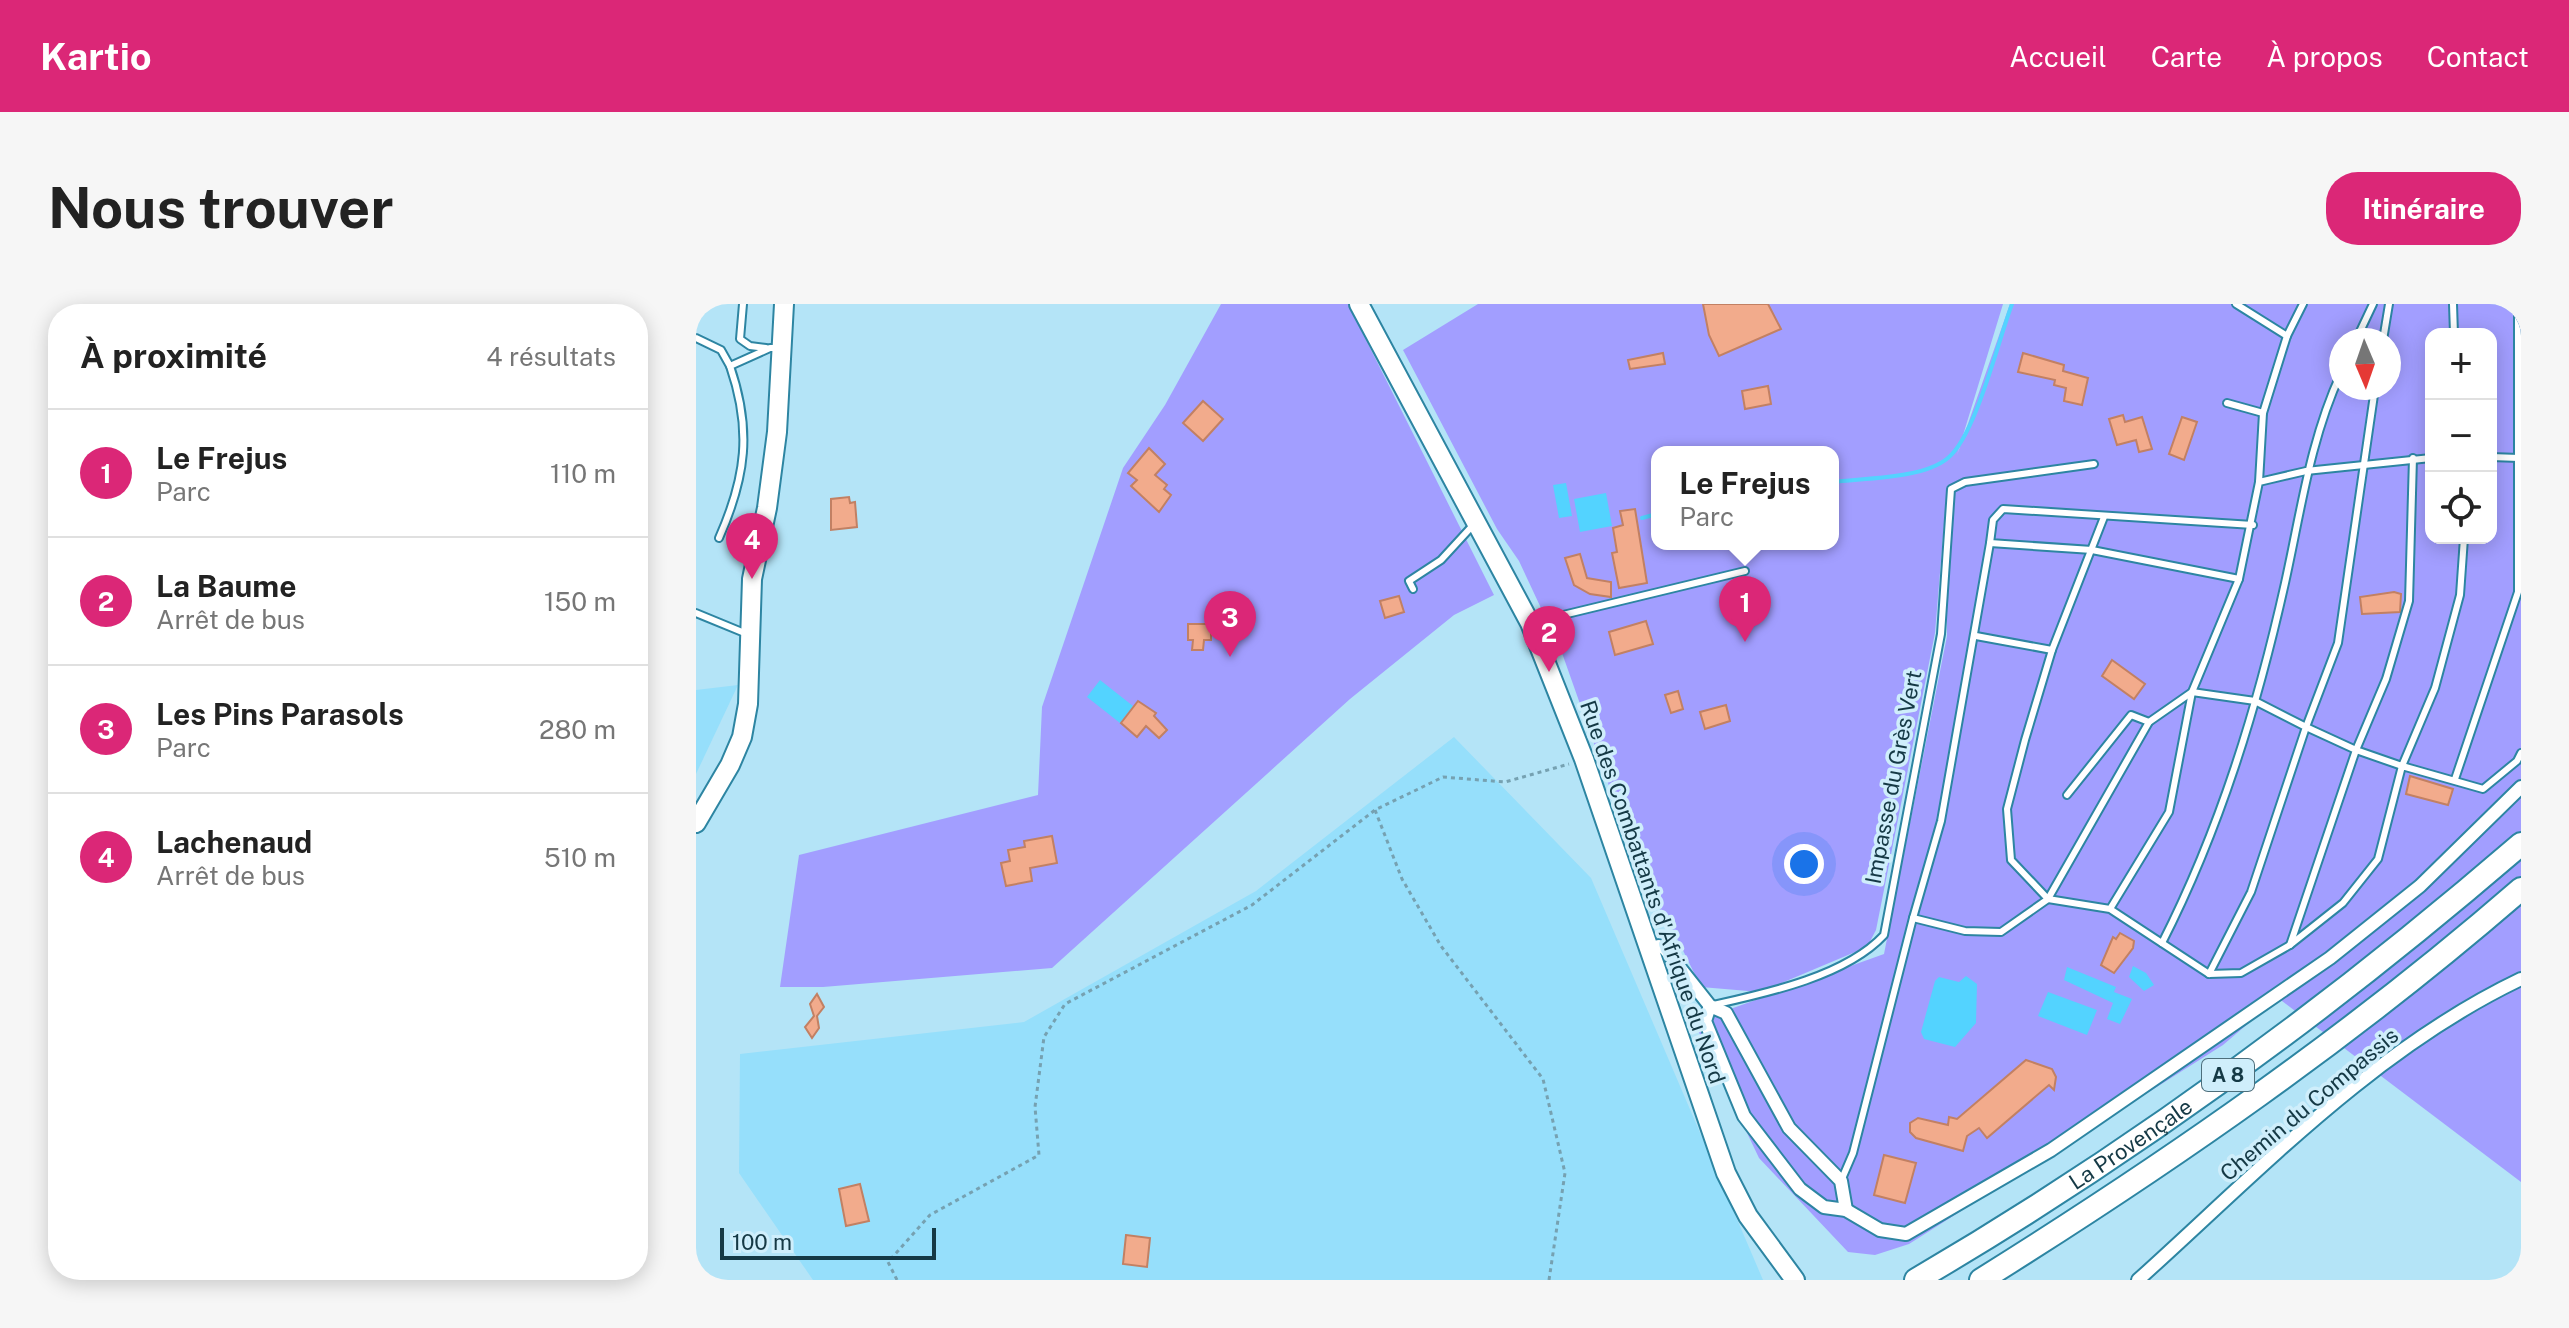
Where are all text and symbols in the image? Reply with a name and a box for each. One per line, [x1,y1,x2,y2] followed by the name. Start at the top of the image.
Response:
[40,34,152,79] text: Kartio
[2009,40,2107,73] text: Accueil
[2151,40,2222,73] text: Carte
[2266,40,2383,73] text: À propos
[2427,40,2529,73] text: Contact
[2326,172,2521,245] button: Itinéraire
[48,175,393,241] text: Nous trouver
[2329,328,2401,400] north arrow
[2425,328,2497,544] map controls
[2425,328,2497,400] button: +
[80,336,267,376] text: À proximité
[486,341,616,372] text: 4 résultats
[2425,400,2497,472] button: −
[156,440,287,476] text: Le Frejus
[1651,446,1839,550] popup
[100,458,112,489] text: 1
[550,458,616,489] text: 110 m
[1679,465,1811,501] text: Le Frejus
[2425,472,2497,544] button: locate
[156,476,211,507] text: Parc
[1679,501,1734,532] text: Parc
[726,513,778,579] pin: 4
[156,568,297,604] text: La Baume
[1719,576,1771,642] pin: 1
[98,586,114,617] text: 2
[544,586,616,617] text: 150 m
[1204,591,1256,657] pin: 3
[156,604,305,635] text: Arrêt de bus
[1523,606,1575,672] pin: 2
[1860,668,1926,886] street label: Impasse du Grès Vert
[156,696,404,732] text: Les Pins Parasols
[1575,697,1731,1087] street label: Rue des Combattants d'Afrique du Nord
[97,714,115,745] text: 3
[539,714,616,745] text: 280 m
[156,732,211,763] text: Parc
[156,824,312,860] text: Lachenaud
[97,842,115,873] text: 4
[544,842,616,873] text: 510 m
[1784,844,1824,884] your location
[156,860,305,891] text: Arrêt de bus
[2215,1022,2403,1186] street label: Chemin du Compassis
[2202,1059,2254,1091] road number: A 8
[2064,1093,2197,1195] street label: La Provençale
[720,1224,936,1260] scale bar
[732,1229,792,1255] text: 100 m

